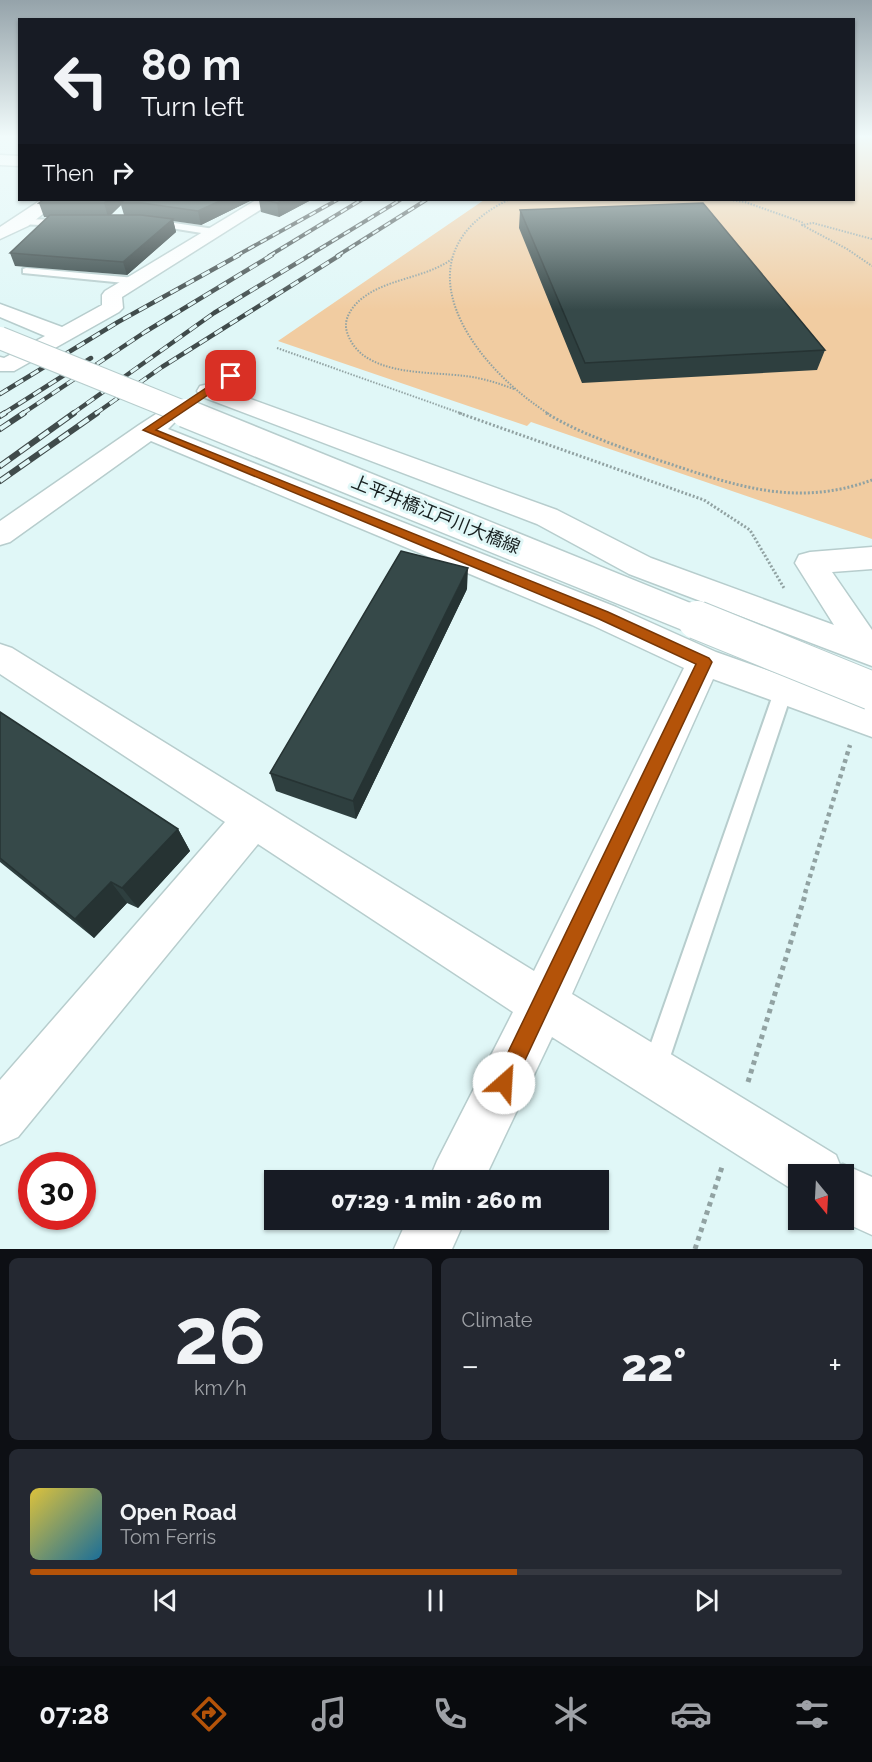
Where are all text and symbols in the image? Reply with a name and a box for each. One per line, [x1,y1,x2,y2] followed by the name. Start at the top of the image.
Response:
[141,41,241,90] text: 80 m
[42,42,120,120] icon: left
[141,91,244,122] text: Turn left
[106,156,139,189] icon: right
[42,160,94,186] text: Then
[205,350,256,401] pin
[214,359,247,392] icon: arrive
[349,471,523,557] street label: 上平井橋江戸川大橋線
[472,1051,536,1115] position arrow
[18,1152,96,1230] speed limit sign: 30
[788,1164,854,1230] north arrow
[788,1164,854,1230] map controls
[331,1187,542,1213] text: 07:29 · 1 min · 260 m
[175,1291,266,1382] text: 26
[462,1308,533,1332] text: Climate
[621,1339,686,1392] text: 22°
[462,1346,479,1385] text: −
[828,1346,842,1385] text: +
[194,1376,247,1400] text: km/h
[120,1499,237,1525] text: Open Road
[120,1525,216,1549] text: Tom Ferris
[149,1584,182,1617] icon: previous
[419,1584,452,1617] icon: pause
[690,1584,723,1617] icon: next
[188,1693,230,1735] icon: directions
[308,1693,350,1735] icon: music
[429,1693,471,1735] icon: phone
[550,1693,592,1735] icon: climate
[670,1693,712,1735] icon: car
[791,1693,833,1735] icon: filters
[39,1699,109,1730] text: 07:28

